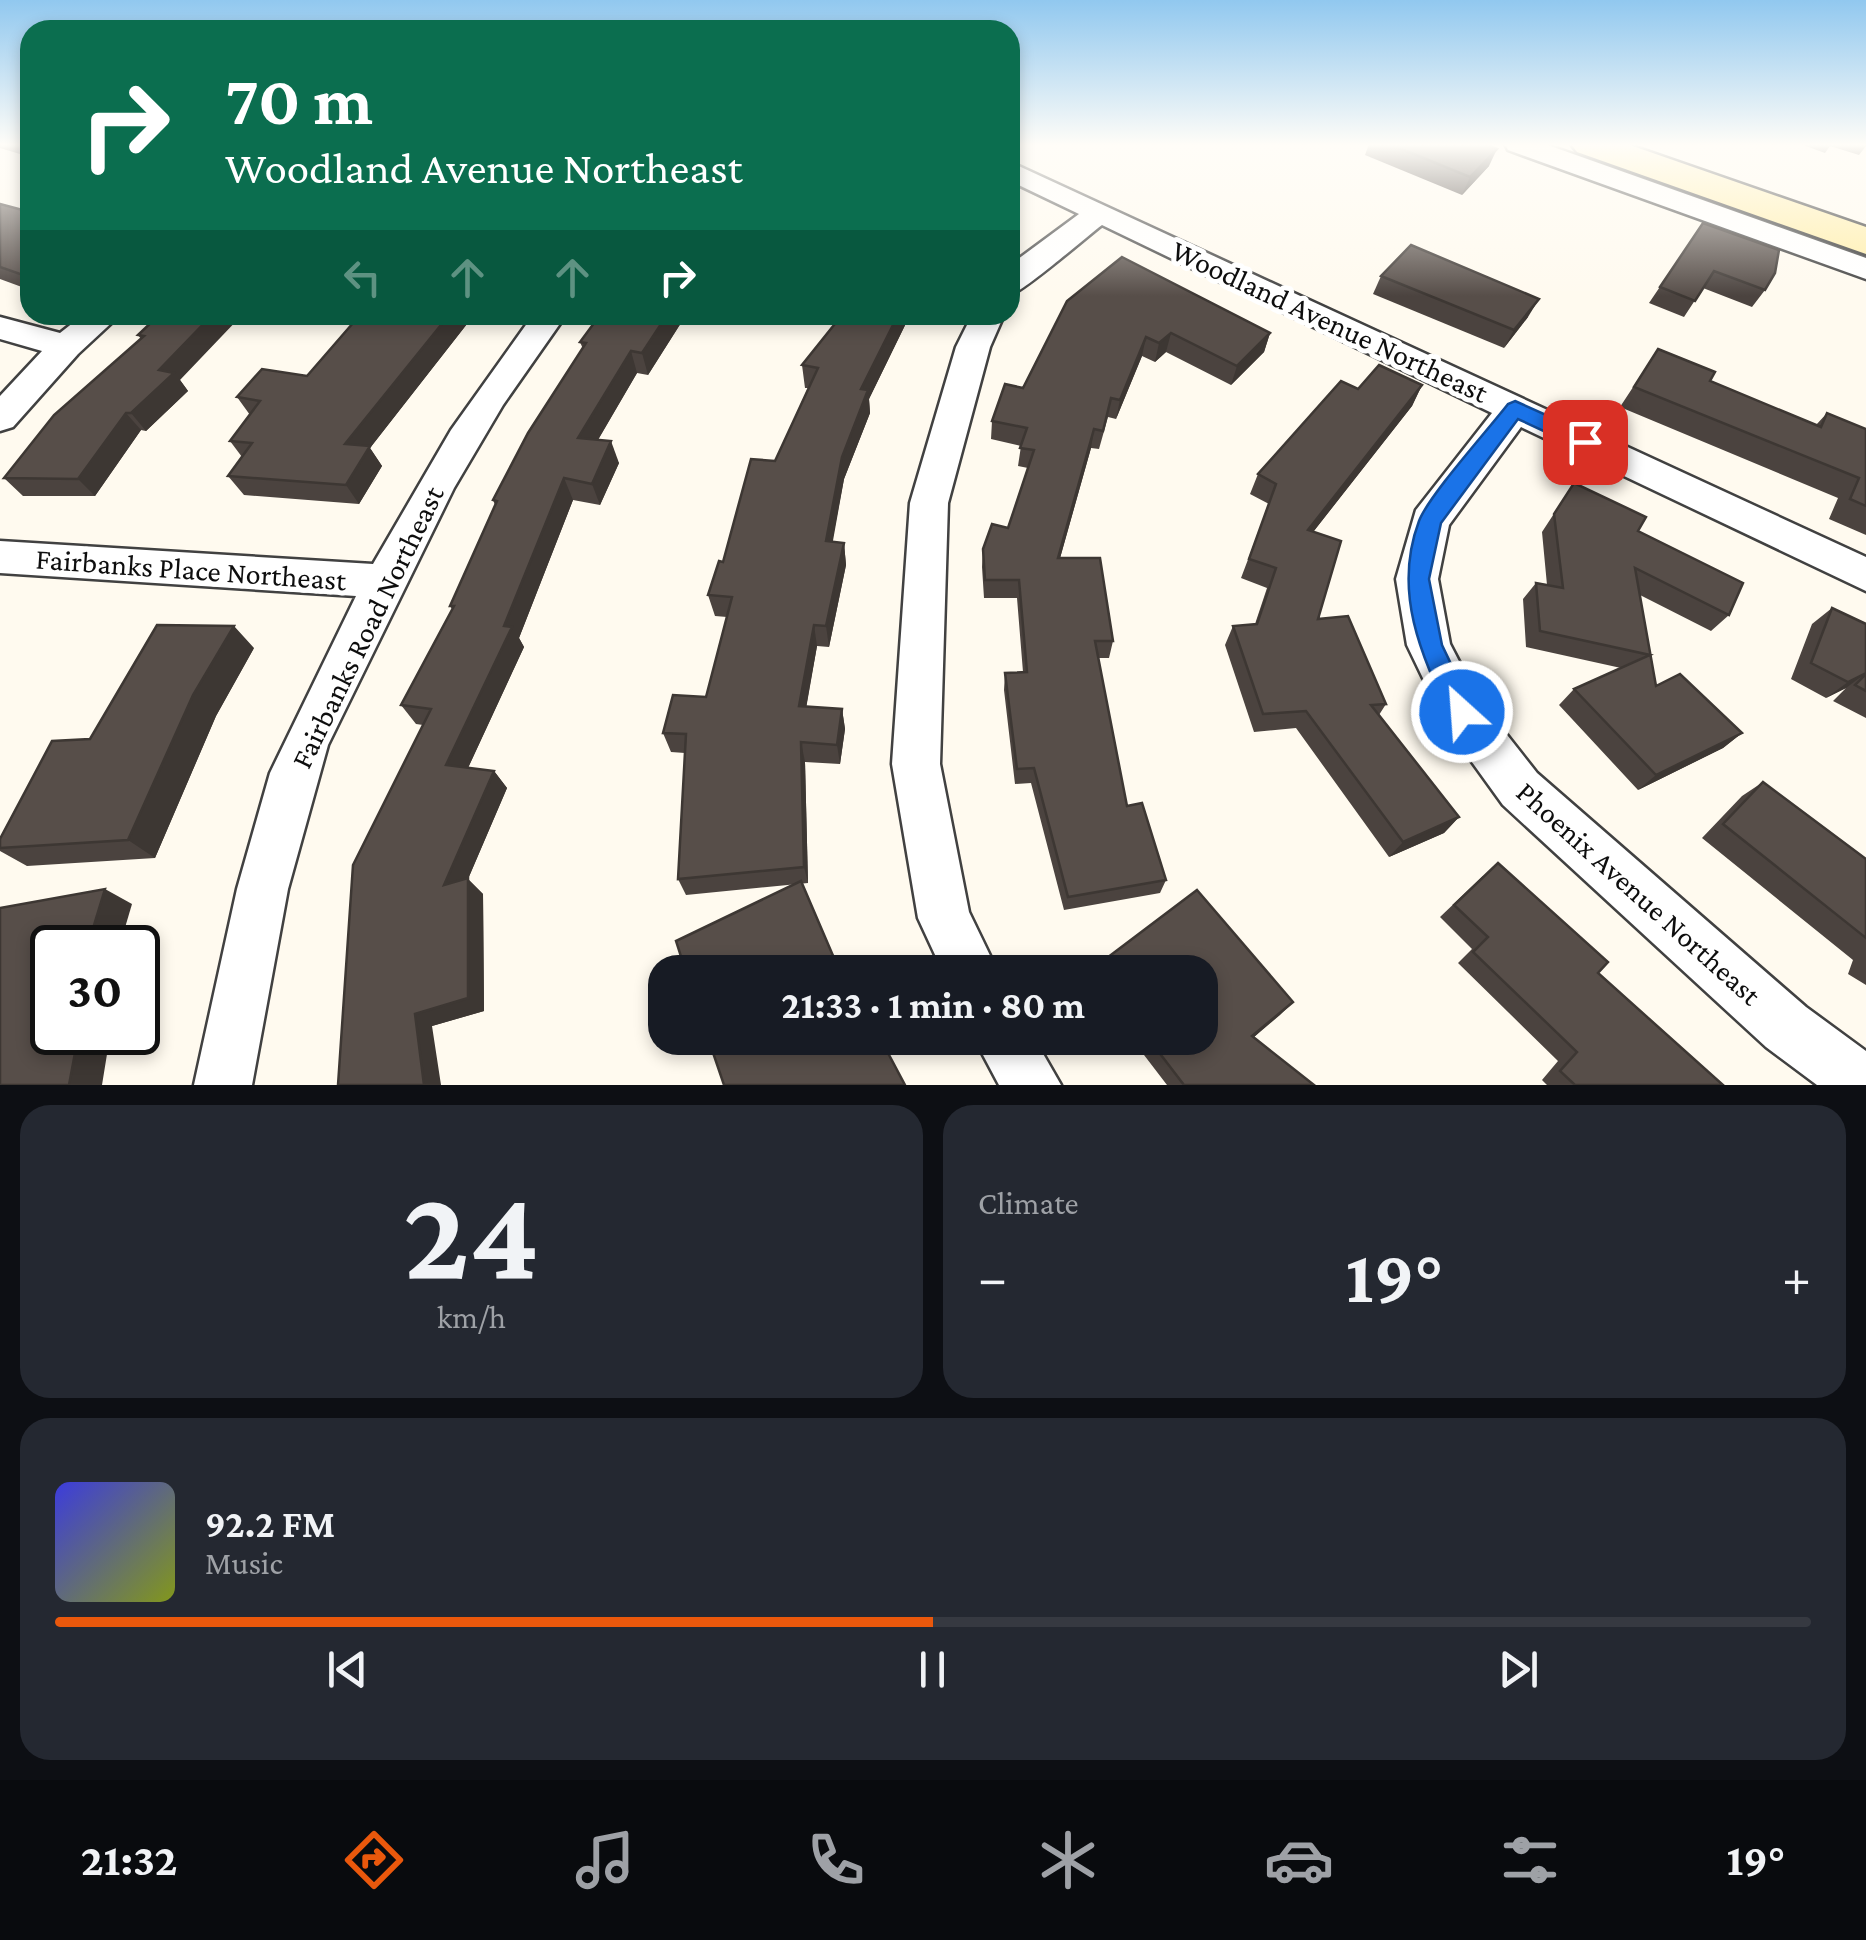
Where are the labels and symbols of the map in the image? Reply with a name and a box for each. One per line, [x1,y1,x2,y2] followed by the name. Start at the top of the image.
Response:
[1167,233,1494,409] street label: Woodland Avenue Northeast
[1543,400,1628,485] pin
[284,480,450,773] street label: Fairbanks Road Northeast
[35,542,348,596] street label: Fairbanks Place Northeast
[1410,660,1514,764] position arrow
[1510,775,1769,1012] street label: Phoenix Avenue Northeast
[30,925,160,1055] speed limit sign: 30

